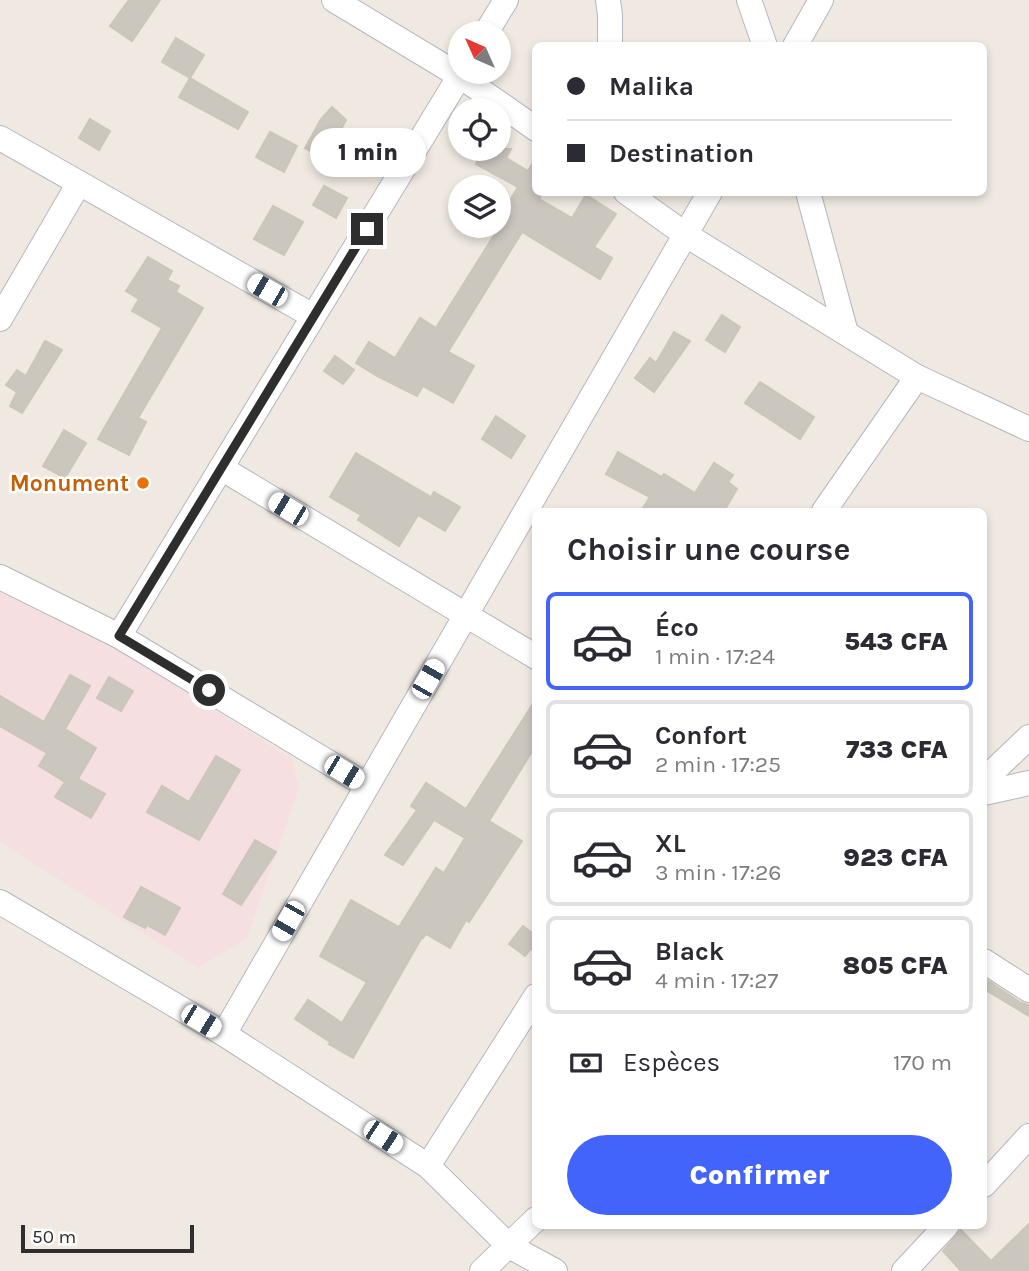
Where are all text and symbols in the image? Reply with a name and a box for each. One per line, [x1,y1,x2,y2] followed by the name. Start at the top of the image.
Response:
[448,21,511,84] north arrow
[448,21,511,238] map controls
[609,71,694,102] text: Malika
[448,98,511,161] button: locate
[309,128,425,176] callout: 1 min
[609,138,754,169] text: Destination
[338,139,398,166] text: 1 min
[448,175,511,238] button: layers
[351,213,383,245] route end
[244,270,291,310] car
[10,470,129,497] place label: Monument
[135,475,151,491] marker: Monument
[265,489,312,529] car
[567,531,850,568] text: Choisir une course
[571,610,634,673] icon: car
[655,612,699,643] text: Éco
[844,626,948,657] text: 543 CFA
[655,643,775,670] text: 1 min · 17:24
[409,656,448,702] car
[193,674,225,706] route start
[571,718,634,781] icon: car
[655,720,747,751] text: Confort
[846,734,948,765] text: 733 CFA
[655,751,781,778] text: 2 min · 17:25
[321,752,368,792] car
[571,826,634,889] icon: car
[655,828,686,859] text: XL
[843,842,948,873] text: 923 CFA
[655,859,782,886] text: 3 min · 17:26
[269,898,308,944] car
[571,934,634,997] icon: car
[655,936,724,967] text: Black
[843,950,948,981] text: 805 CFA
[655,967,778,994] text: 4 min · 17:27
[178,1001,225,1041] car
[567,1044,605,1082] icon: cash
[623,1047,720,1078] text: Espèces
[893,1049,952,1076] text: 170 m
[360,1117,407,1157] car
[567,1135,952,1215] button: Confirmer
[21,1222,194,1254] scale bar
[32,1226,76,1248] text: 50 m

